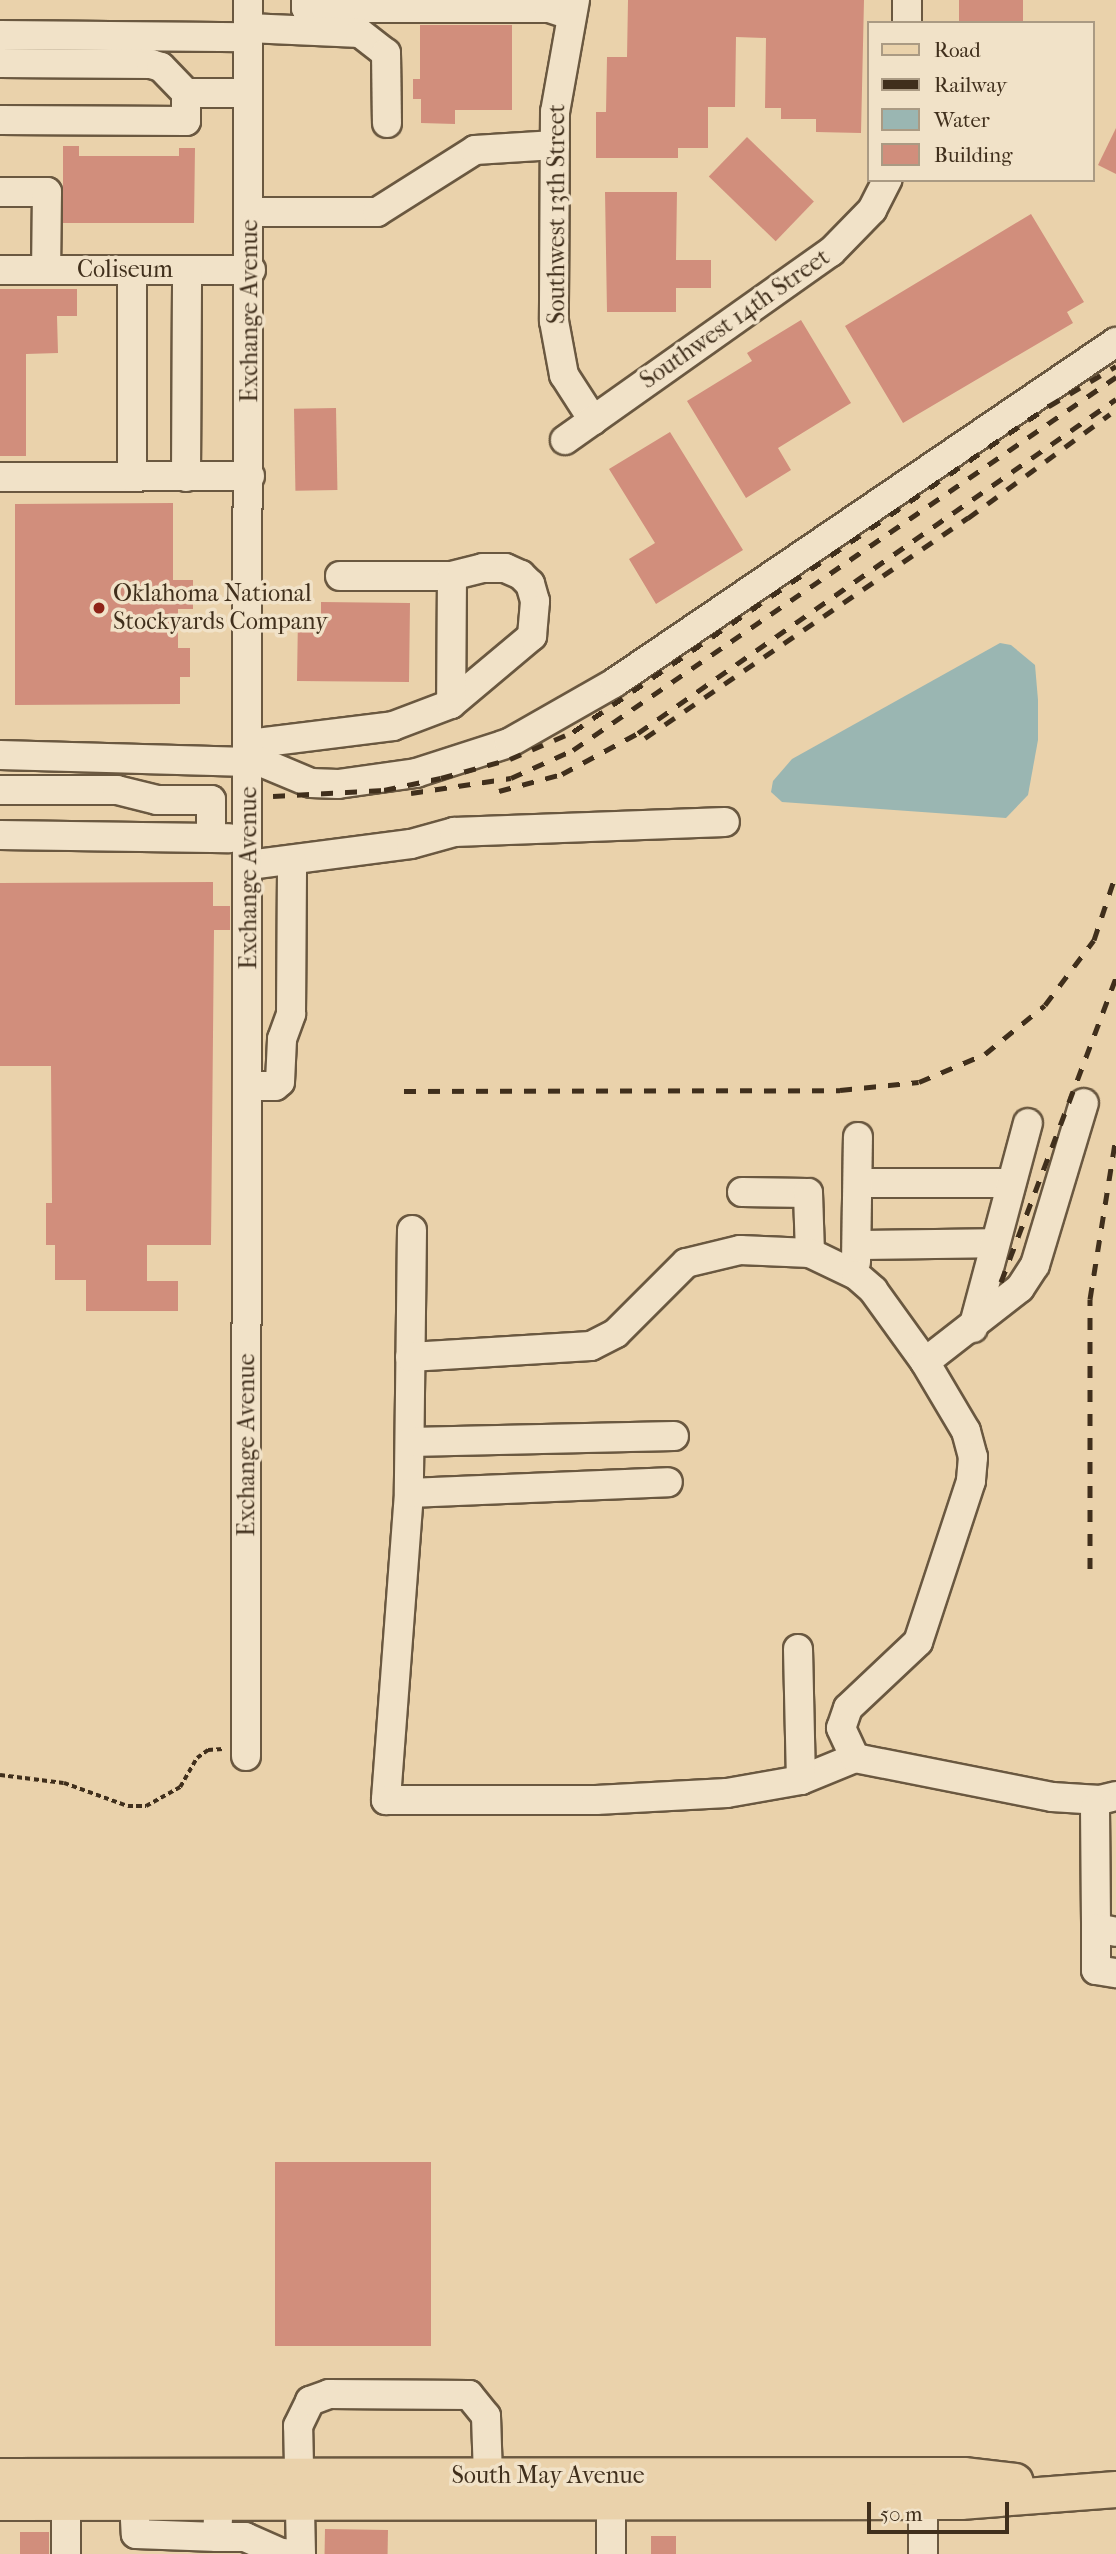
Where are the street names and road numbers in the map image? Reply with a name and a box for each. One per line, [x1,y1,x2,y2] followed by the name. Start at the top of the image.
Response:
[543,104,571,324] street label: Southwest 13th Street
[236,219,264,403] street label: Exchange Avenue
[635,243,835,395] street label: Southwest 14th Street
[77,256,173,284] street label: Coliseum
[235,786,263,970] street label: Exchange Avenue
[233,1353,261,1537] street label: Exchange Avenue
[451,2462,645,2490] street label: South May Avenue

